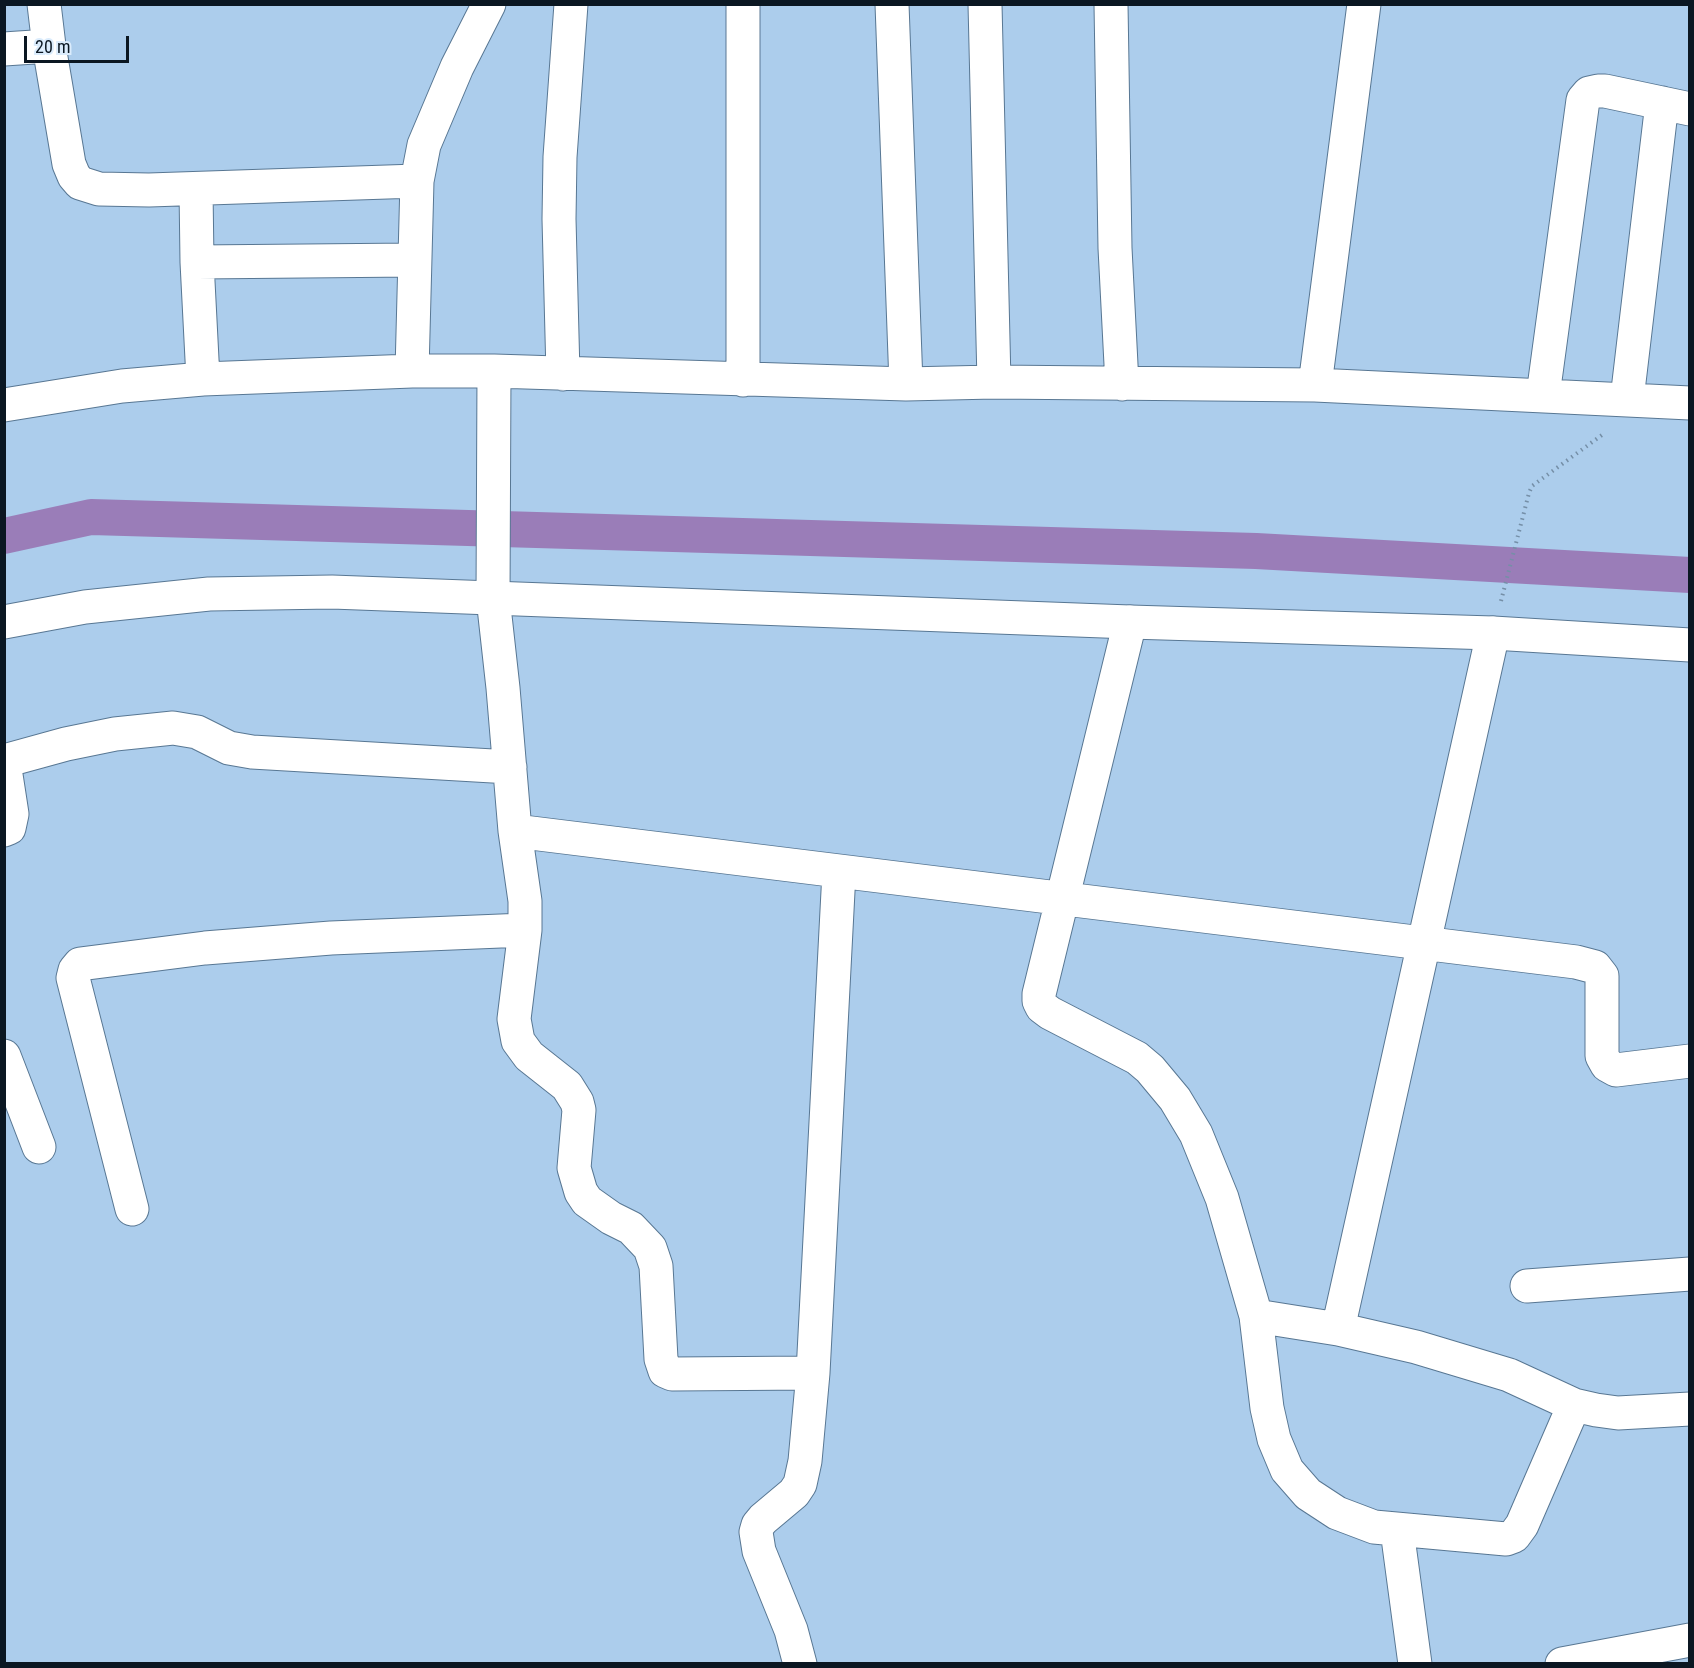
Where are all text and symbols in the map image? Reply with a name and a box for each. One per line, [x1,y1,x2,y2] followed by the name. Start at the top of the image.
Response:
[27,24,132,62] scale bar
[35,36,70,57] text: 20 m

